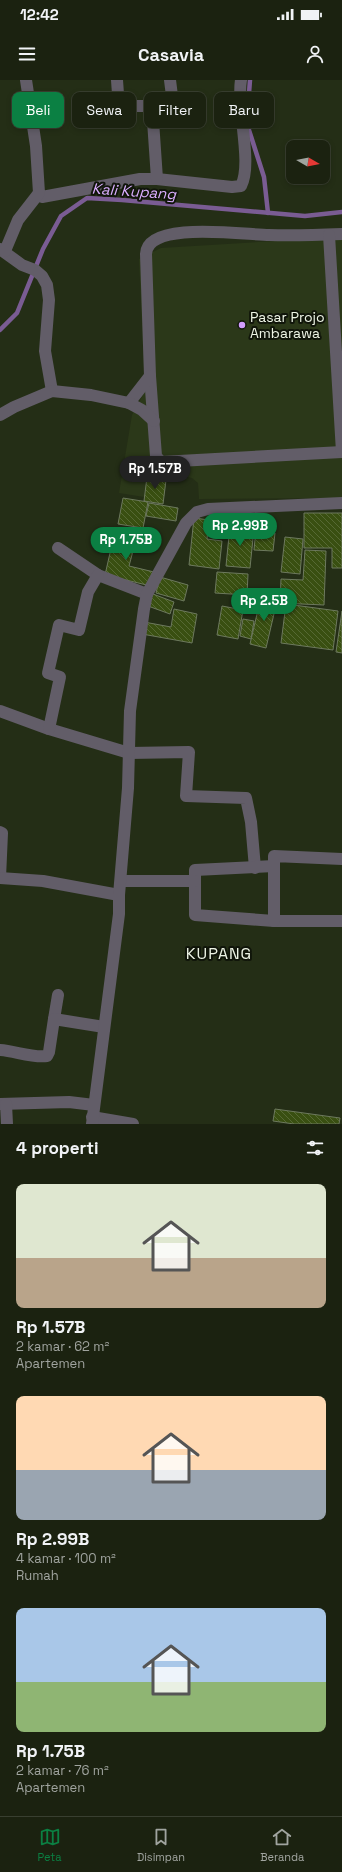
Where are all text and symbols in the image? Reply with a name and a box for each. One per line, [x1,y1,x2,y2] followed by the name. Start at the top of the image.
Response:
[20,5,59,24] text: 12:42
[16,43,38,65] icon: menu
[138,43,204,66] text: Casavia
[304,43,326,65] icon: person
[12,92,64,128] chip: Beli
[72,92,136,128] chip: Sewa
[144,92,206,128] chip: Filter
[214,92,274,128] chip: Baru
[286,140,330,184] north arrow
[286,140,330,184] map controls
[91,179,178,204] water label: Kali Kupang
[250,308,325,342] place label: Pasar Projo Ambarawa
[237,320,247,330] marker: Pasar Projo Ambarawa
[114,456,196,490] pin: Rp 1.57B
[128,460,182,477] text: Rp 1.57B
[199,513,281,547] pin: Rp 2.99B
[212,517,268,534] text: Rp 2.99B
[85,527,167,561] pin: Rp 1.75B
[100,531,152,548] text: Rp 1.75B
[227,588,301,622] pin: Rp 2.5B
[240,592,288,609] text: Rp 2.5B
[186,943,252,964] district label: KUPANG
[16,1137,98,1159] text: 4 properti
[304,1137,326,1159] icon: filters
[135,1210,207,1282] icon: home
[16,1316,85,1338] text: Rp 1.57B
[16,1338,109,1355] text: 2 kamar · 62 m²
[16,1355,85,1372] text: Apartemen
[135,1422,207,1494] icon: home
[16,1528,89,1550] text: Rp 2.99B
[16,1550,116,1567] text: 4 kamar · 100 m²
[16,1567,59,1584] text: Rumah
[135,1634,207,1706] icon: home
[16,1740,85,1762] text: Rp 1.75B
[16,1762,109,1779] text: 2 kamar · 76 m²
[16,1779,85,1796] text: Apartemen
[38,1826,62,1864] tab: Peta
[137,1826,185,1864] tab: Disimpan
[260,1826,304,1864] tab: Beranda

